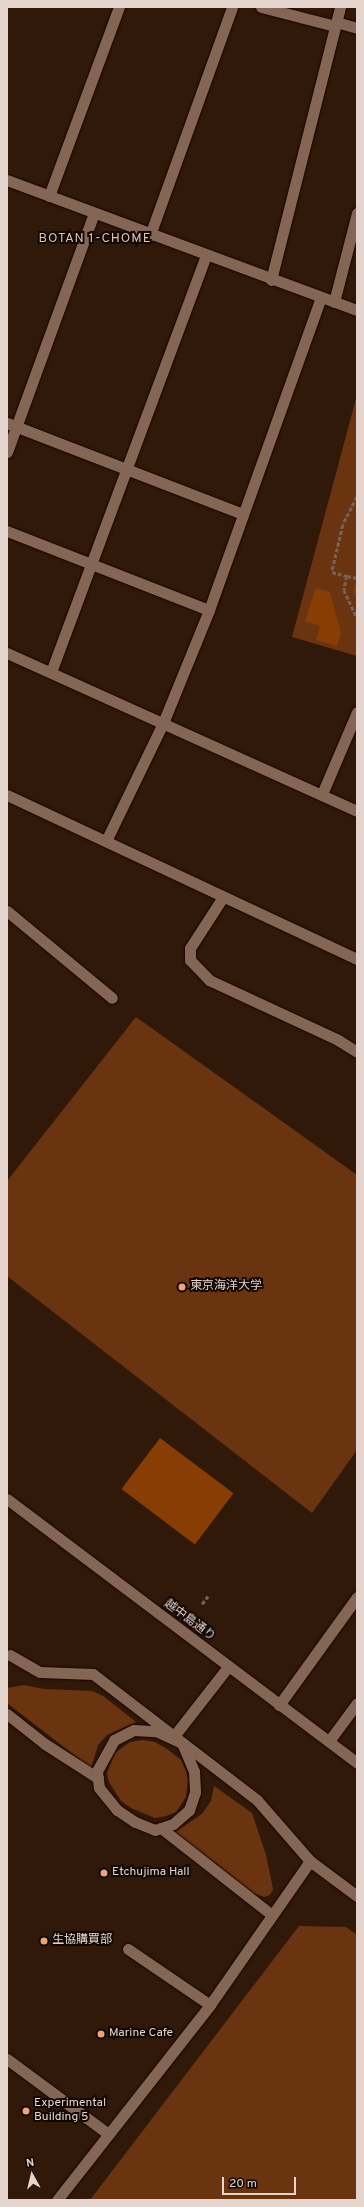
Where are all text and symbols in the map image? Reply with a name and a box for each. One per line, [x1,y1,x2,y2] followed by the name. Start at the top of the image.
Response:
[39,231,151,247] district label: BOTAN 1-CHOME
[190,1280,262,1294] place label: 東京海洋大学
[177,1282,187,1292] marker: 東京海洋大学
[161,1597,217,1645] street label: 越中島通り
[112,1866,190,1880] place label: Etchujima Hall
[99,1868,109,1878] marker: Etchujima Hall
[52,1934,112,1948] place label: 生協購買部
[39,1936,49,1946] marker: 生協購買部
[109,2027,173,2041] place label: Marine Cafe
[96,2029,106,2039] marker: Marine Cafe
[34,2097,106,2125] place label: Experimental Building 5
[21,2106,31,2116] marker: Experimental Building 5
[12,2155,52,2195] north arrow
[25,2156,35,2171] text: N
[224,2169,298,2195] scale bar
[229,2176,257,2192] text: 20 m

